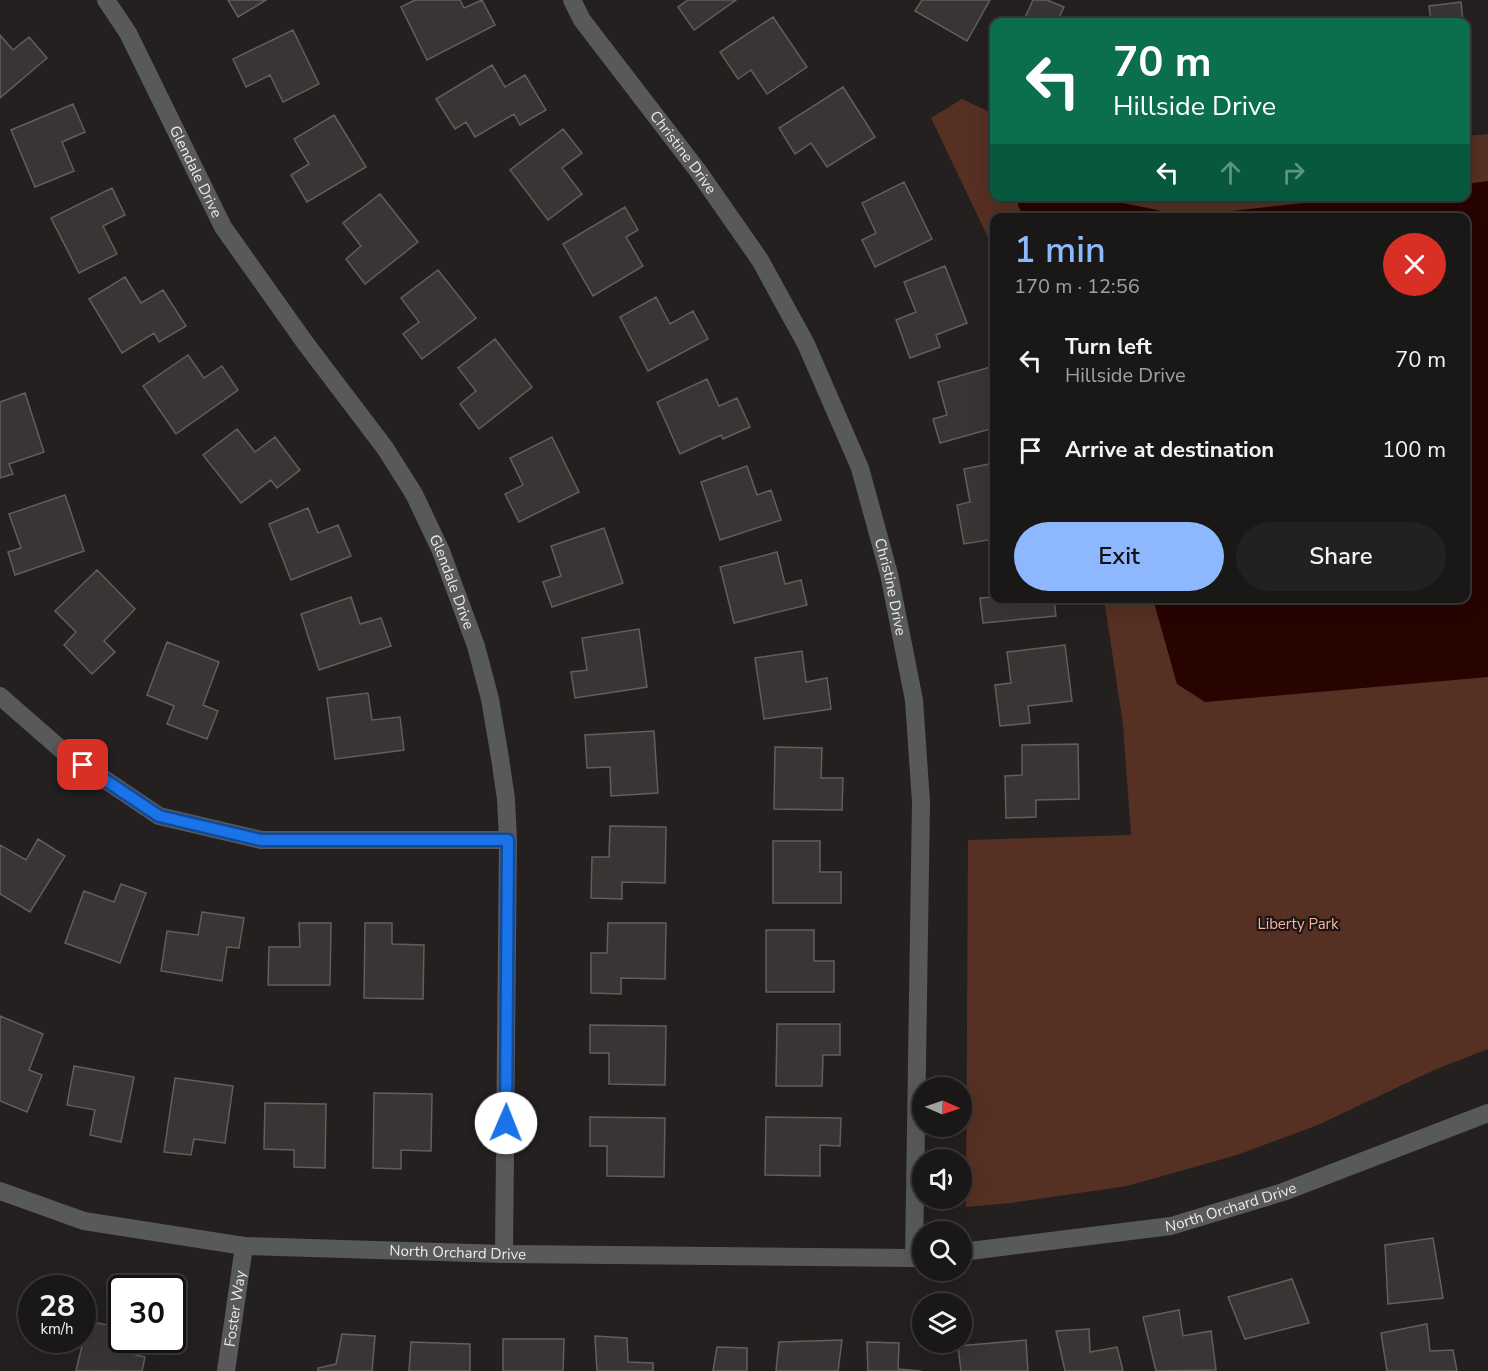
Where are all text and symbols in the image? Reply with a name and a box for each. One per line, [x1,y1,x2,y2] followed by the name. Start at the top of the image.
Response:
[1113,34,1212,91] text: 70 m
[1014,42,1092,120] icon: left
[1113,88,1276,125] text: Hillside Drive
[645,107,721,198] street label: Christine Drive
[165,122,227,221] street label: Glendale Drive
[1151,156,1184,189] icon: left
[1214,156,1247,189] icon: ahead
[1277,156,1310,189] icon: right
[1014,226,1106,275] text: 1 min
[1383,233,1446,296] button: close
[1014,273,1140,300] text: 170 m · 12:56
[1065,332,1152,362] text: Turn left
[1014,344,1047,377] icon: left
[1395,345,1446,375] text: 70 m
[1065,362,1186,389] text: Hillside Drive
[1014,434,1047,467] icon: arrive
[1065,435,1274,465] text: Arrive at destination
[1382,435,1446,465] text: 100 m
[1014,522,1224,591] button: Exit
[1236,522,1446,591] button: Share
[425,531,479,632] street label: Glendale Drive
[870,536,911,637] street label: Christine Drive
[57,739,108,790] pin
[66,748,99,781] icon: arrive
[1258,914,1339,934] park label: Liberty Park
[912,1077,972,1137] north arrow
[912,1077,972,1353] map controls
[474,1091,538,1155] position arrow
[912,1149,972,1209] button: sound
[1164,1178,1299,1237] street label: North Orchard Drive
[912,1221,972,1281] button: search
[389,1240,526,1264] street label: North Orchard Drive
[220,1269,250,1348] street label: Foster Way
[108,1275,186,1353] speed limit sign: 30
[39,1286,75,1327] text: 28
[912,1293,972,1353] button: layers
[40,1319,74,1339] text: km/h

